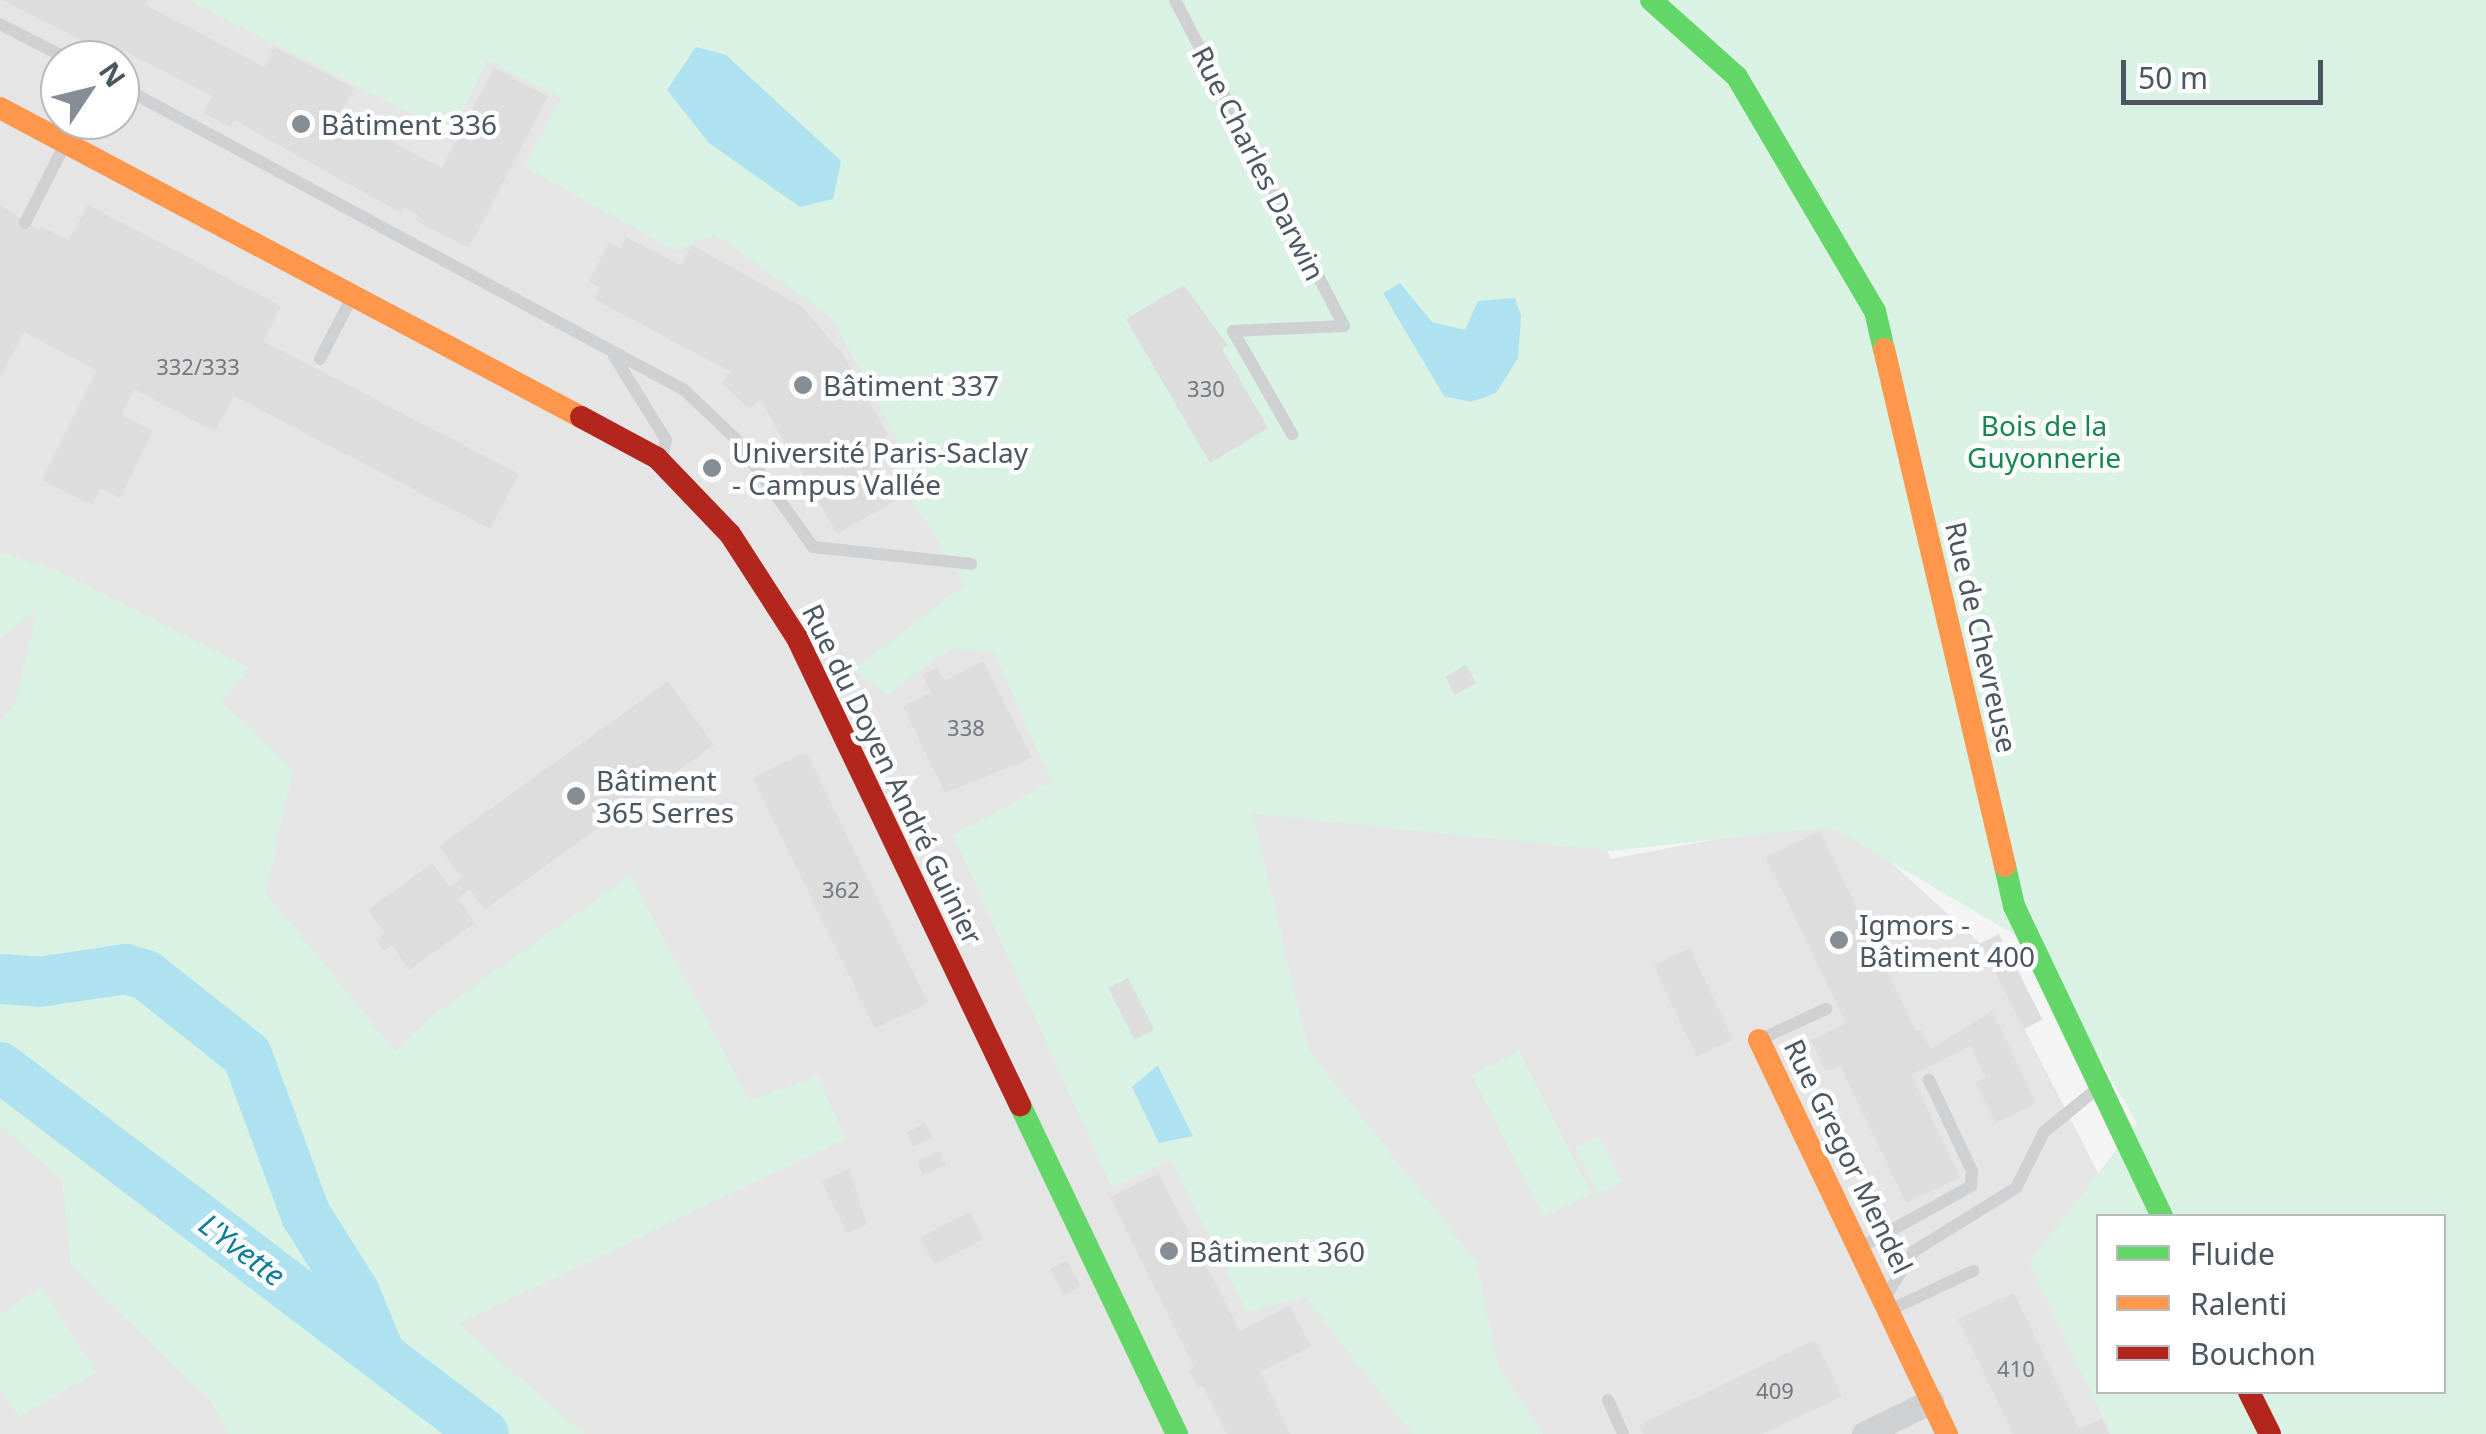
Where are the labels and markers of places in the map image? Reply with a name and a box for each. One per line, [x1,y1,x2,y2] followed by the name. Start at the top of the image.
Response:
[321,107,497,141] place label: Bâtiment 336
[290,113,312,135] marker: Bâtiment 336
[823,368,999,402] place label: Bâtiment 337
[792,374,814,396] marker: Bâtiment 337
[732,435,1028,501] place label: Université Paris-Saclay - Campus Vallée
[701,457,723,479] marker: Université Paris-Saclay - Campus Vallée
[596,763,734,829] place label: Bâtiment 365 Serres
[565,785,587,807] marker: Bâtiment 365 Serres
[1859,907,2035,973] place label: Igmors - Bâtiment 400
[1828,929,1850,951] marker: Igmors - Bâtiment 400
[1189,1234,1365,1268] place label: Bâtiment 360
[1158,1240,1180,1262] marker: Bâtiment 360

